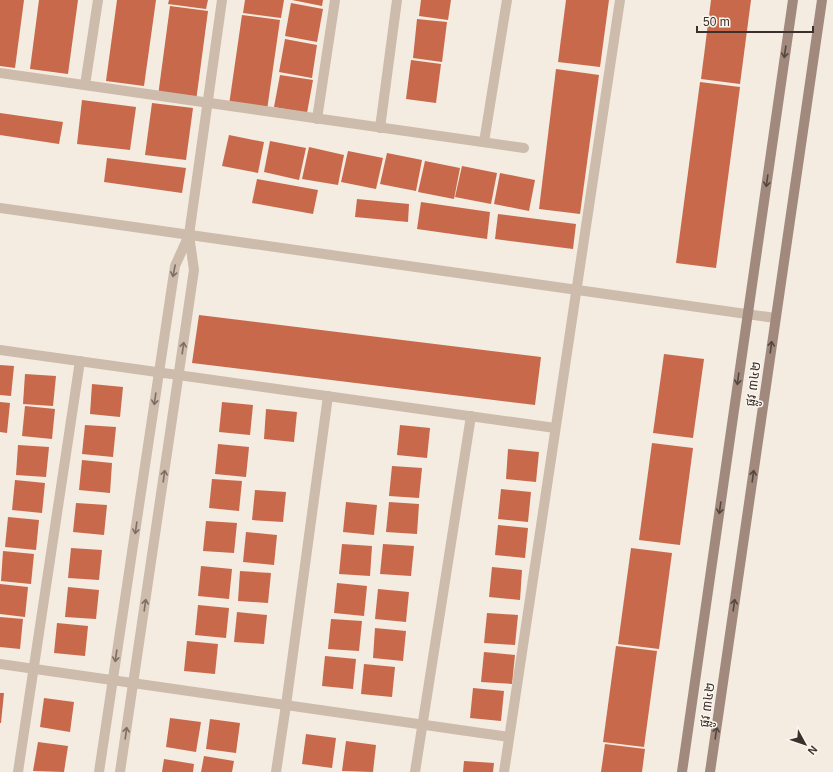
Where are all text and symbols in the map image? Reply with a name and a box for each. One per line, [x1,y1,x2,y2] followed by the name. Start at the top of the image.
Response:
[697,8,813,34] scale bar
[703,15,730,29] text: 50 m
[781,46,789,59] one-way arrow
[763,174,771,187] one-way arrow
[170,264,178,277] one-way arrow
[767,341,775,354] one-way arrow
[179,342,187,355] one-way arrow
[742,361,767,408] street label: ផ្លូវ ៣៤២
[734,372,742,385] one-way arrow
[151,392,159,405] one-way arrow
[160,470,168,483] one-way arrow
[749,470,757,483] one-way arrow
[716,501,724,514] one-way arrow
[132,521,140,534] one-way arrow
[141,599,149,612] one-way arrow
[730,599,738,612] one-way arrow
[112,649,120,662] one-way arrow
[696,682,721,729] street label: ផ្លូវ ៣៤២
[785,724,825,764] north arrow
[122,727,130,740] one-way arrow
[712,727,720,740] one-way arrow
[805,744,820,757] text: N

